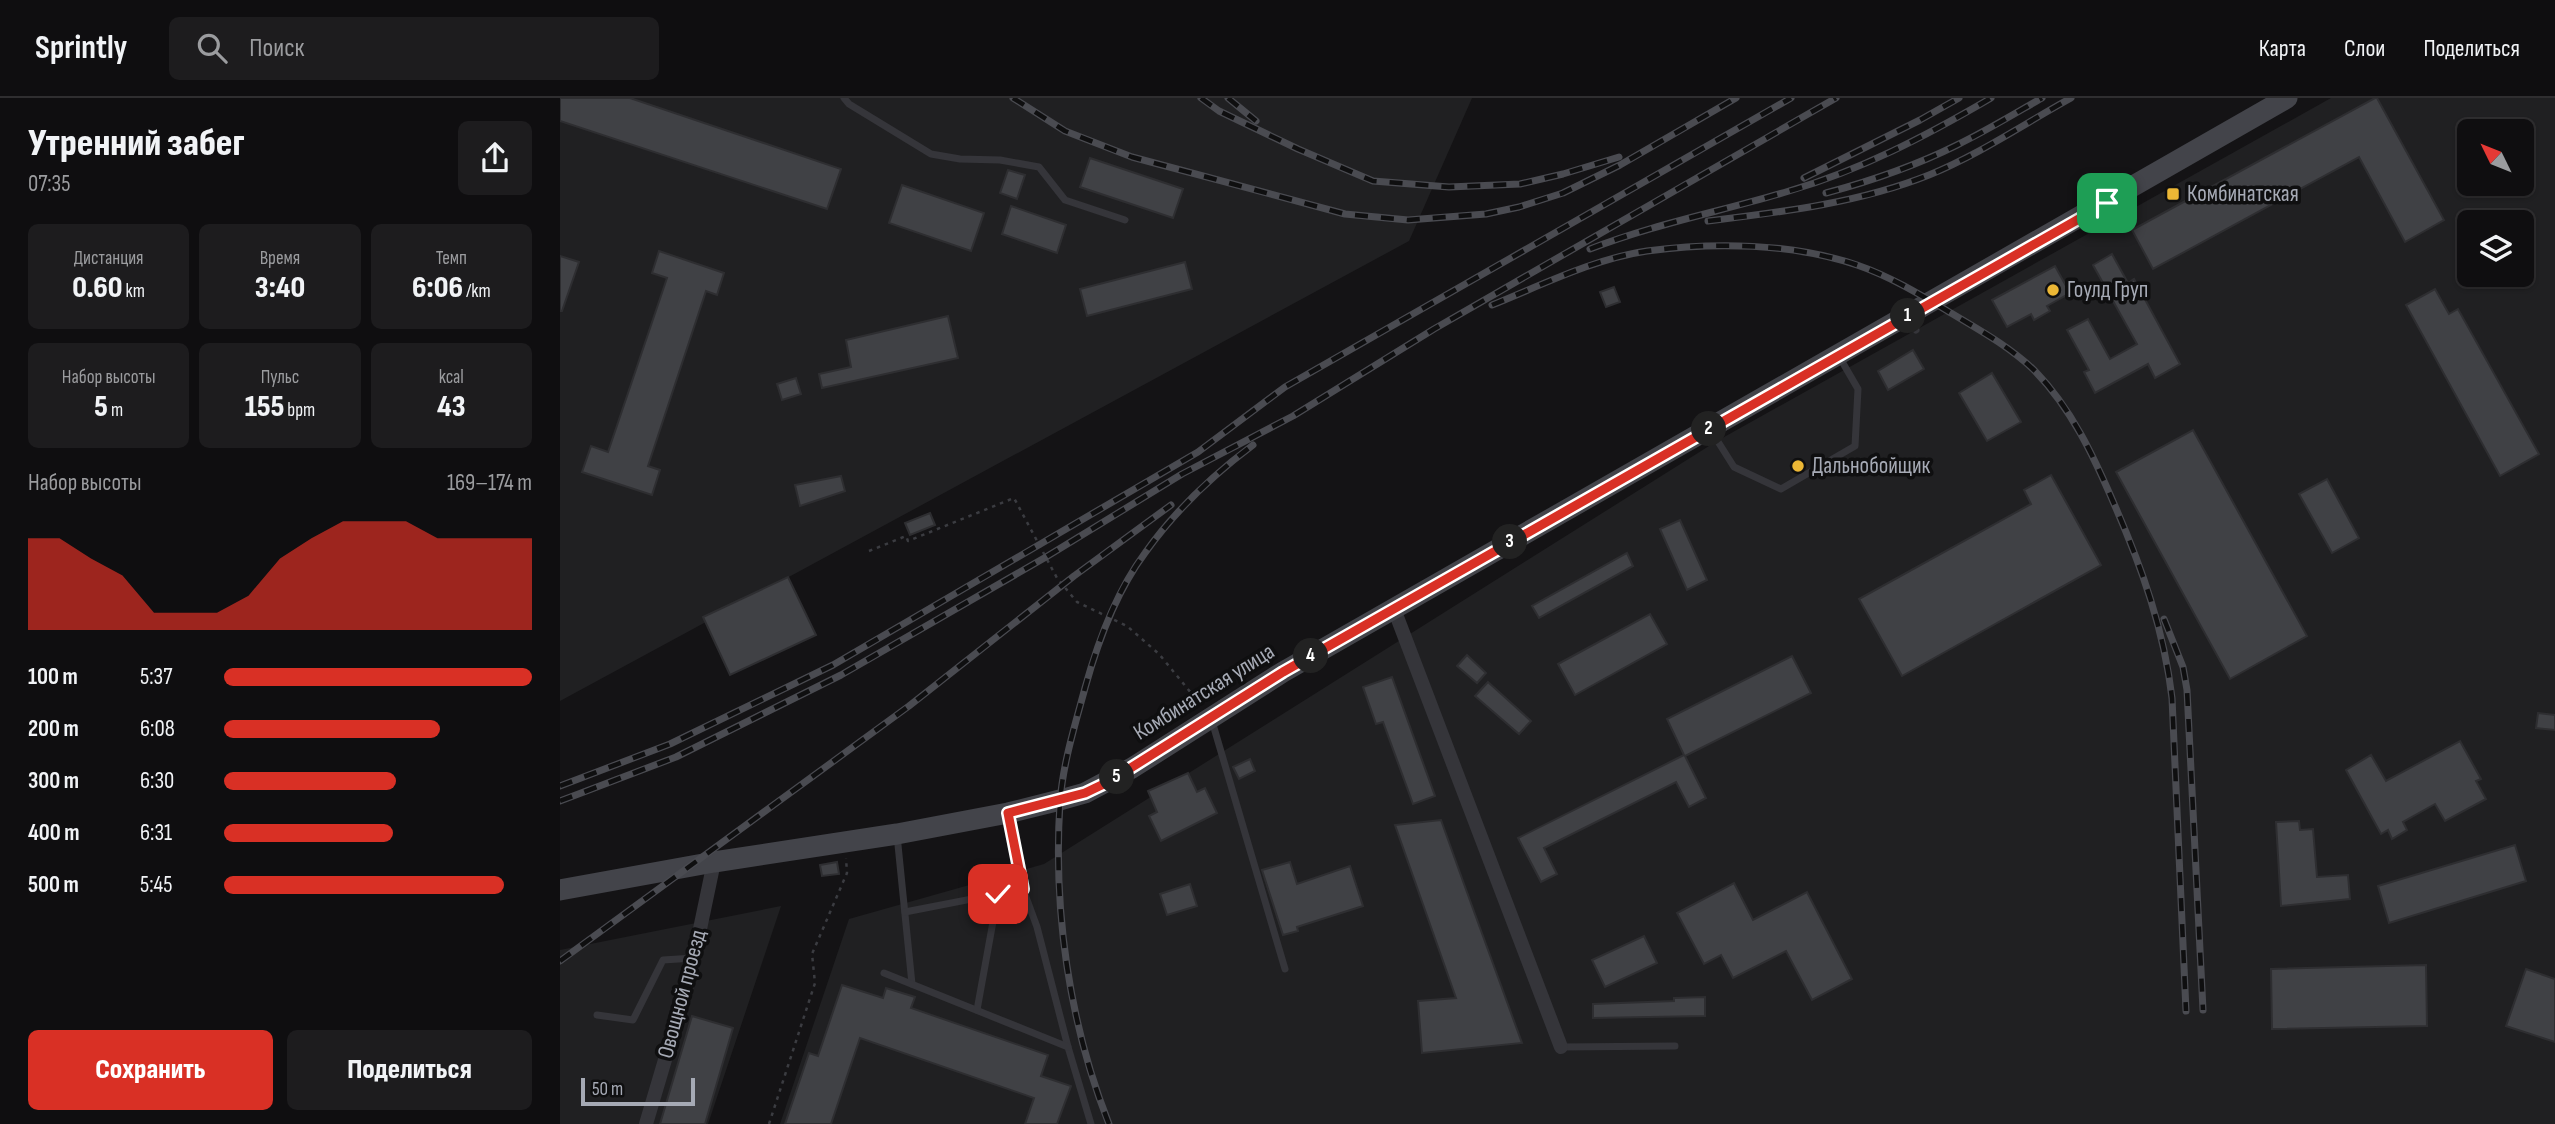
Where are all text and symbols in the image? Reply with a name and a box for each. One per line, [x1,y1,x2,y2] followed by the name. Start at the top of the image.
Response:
[169,17,659,80] search box
[35,28,127,68] text: Sprintly
[193,29,231,67] icon: search
[249,33,304,64] text: Поиск
[2259,34,2306,63] text: Карта
[2344,34,2385,63] text: Слои
[2423,34,2520,63] text: Поделиться
[2457,119,2534,196] north arrow
[2457,119,2534,287] map controls
[28,121,245,166] text: Утренний забег
[458,121,532,195] button: share
[28,170,70,198] text: 07:35
[2077,173,2137,233] pin
[2187,180,2299,208] place label: Комбинатская
[2088,184,2126,222] icon: arrive
[2165,186,2181,202] marker: Комбинатская
[2457,210,2534,287] button: layers
[74,247,144,270] text: Дистанция
[260,247,300,270] text: Время
[436,247,467,270] text: Темп
[72,270,123,306] text: 0.60
[255,270,305,306] text: 3:40
[412,270,463,306] text: 6:06
[2067,276,2148,304] place label: Гоулд Груп
[123,280,145,303] text: km
[463,280,491,303] text: /km
[2045,282,2061,298] marker: Гоулд Груп
[1890,298,1926,333] pin: 1
[1904,304,1911,327] text: 1
[62,366,156,389] text: Набор высоты
[261,366,299,389] text: Пульс
[439,366,464,389] text: kcal
[94,389,108,425] text: 5
[245,389,284,425] text: 155
[437,389,466,425] text: 43
[108,399,123,422] text: m
[284,399,315,422] text: bpm
[1692,412,1726,446] pin: 2
[1704,417,1713,440] text: 2
[1812,452,1931,480] place label: Дальнобойщик
[1790,458,1806,474] marker: Дальнобойщик
[28,469,141,497] text: Набор высоты
[447,469,532,497] text: 169–174 m
[1492,524,1528,560] pin: 3
[1505,530,1514,553] text: 3
[1128,637,1280,747] street label: Комбинатская улица
[1294,638,1328,674] pin: 4
[1306,644,1315,667] text: 4
[28,663,78,691] text: 100 m
[140,663,172,691] text: 5:37
[28,715,79,743] text: 200 m
[140,715,175,743] text: 6:08
[1100,760,1134,794] pin: 5
[1112,765,1121,788] text: 5
[28,767,79,795] text: 300 m
[140,767,174,795] text: 6:30
[28,819,79,847] text: 400 m
[140,819,172,847] text: 6:31
[968,864,1028,924] pin
[28,871,79,899] text: 500 m
[140,871,172,899] text: 5:45
[979,875,1017,913] icon: check
[651,926,713,1061] street label: Овощной проезд
[28,1030,273,1110] button: Сохранить
[287,1030,532,1110] button: Поделиться
[581,1075,695,1107] scale bar
[592,1078,623,1101] text: 50 m

